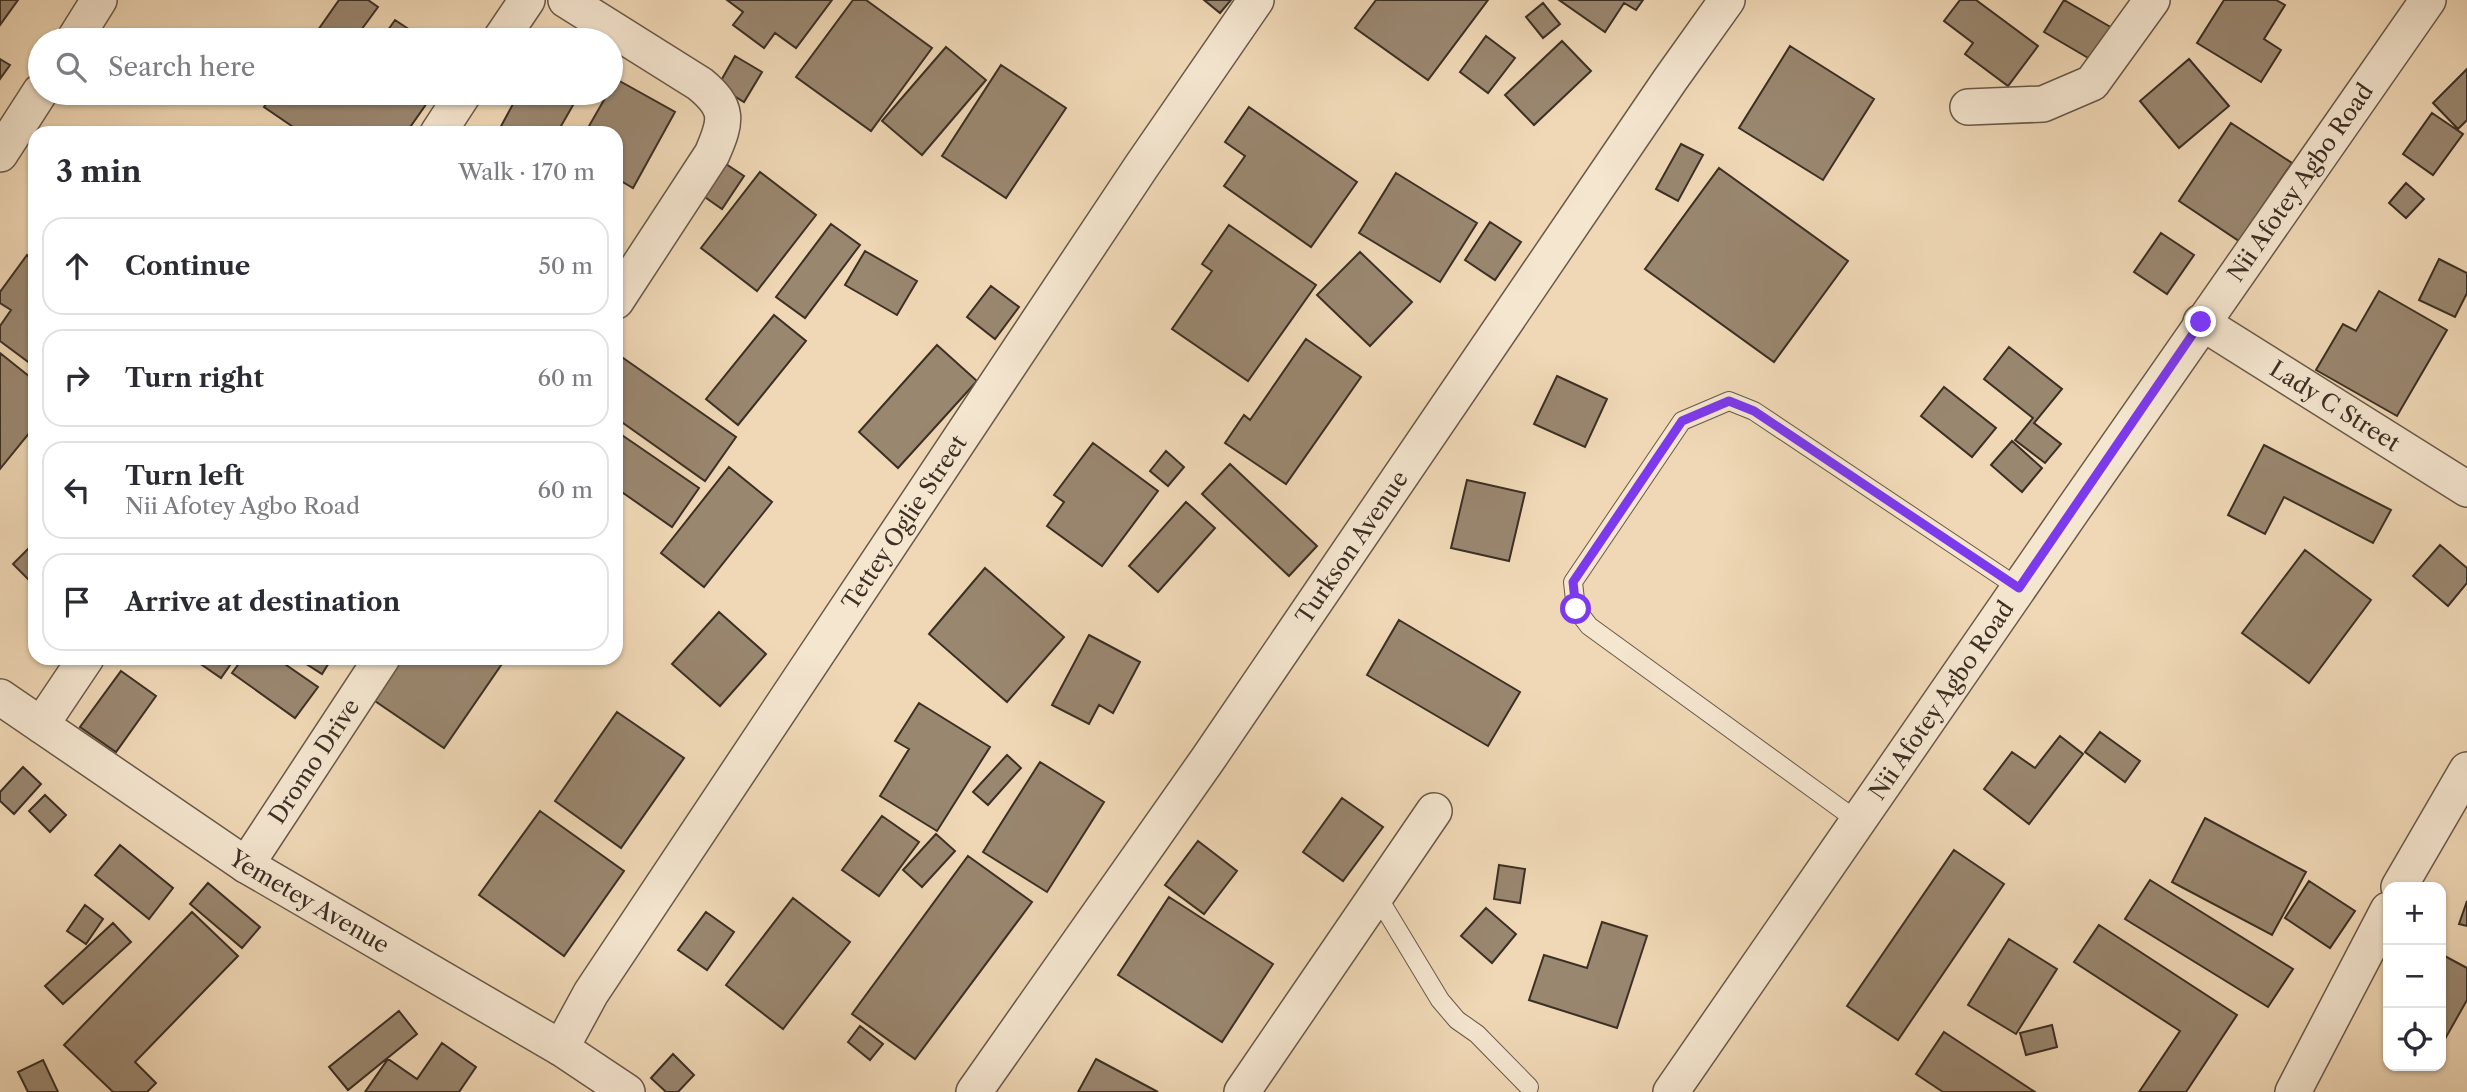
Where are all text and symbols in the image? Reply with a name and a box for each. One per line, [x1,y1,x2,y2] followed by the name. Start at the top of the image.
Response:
[28,28,623,105] search box
[52,48,90,86] icon: search
[108,51,255,83] text: Search here
[2221,78,2379,287] street label: Nii Afotey Agbo Road
[56,153,142,190] text: 3 min
[458,158,595,186] text: Walk · 170 m
[58,247,96,285] icon: ahead
[125,250,250,282] text: Continue
[538,252,593,280] text: 50 m
[2185,306,2216,337] route end
[2265,355,2405,457] street label: Lady C Street
[58,359,96,397] icon: right
[125,362,264,394] text: Turn right
[537,364,593,392] text: 60 m
[836,430,973,615] street label: Tettey Oglie Street
[125,460,244,492] text: Turn left
[1290,465,1414,629] street label: Turkson Avenue
[58,471,96,509] icon: left
[537,476,593,504] text: 60 m
[125,492,360,520] text: Nii Afotey Agbo Road
[58,583,96,621] icon: arrive
[125,586,400,618] text: Arrive at destination
[1560,593,1591,624] route start
[1863,596,2020,805] street label: Nii Afotey Agbo Road
[263,694,365,829] street label: Dromo Drive
[223,843,394,959] street label: Yemetey Avenue
[2383,882,2446,1071] map controls
[2383,882,2446,945] button: +
[2383,945,2446,1008] button: −
[2383,1008,2446,1071] button: locate

